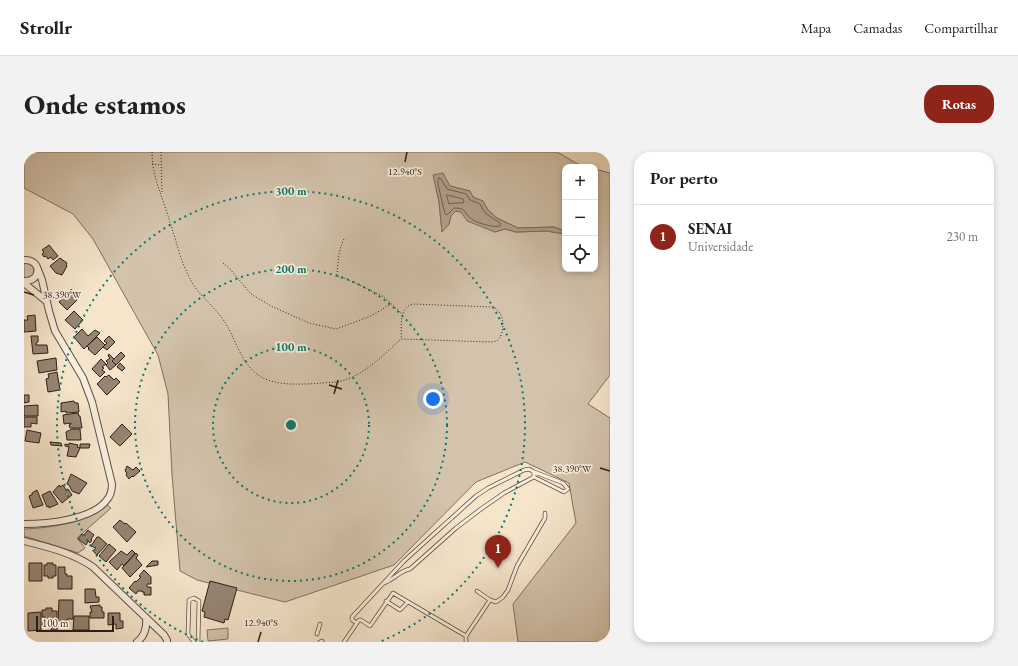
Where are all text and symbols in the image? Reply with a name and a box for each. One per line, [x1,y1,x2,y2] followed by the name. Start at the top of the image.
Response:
[20,15,72,40] text: Strollr
[801,19,831,37] text: Mapa
[853,19,902,37] text: Camadas
[924,19,998,37] text: Compartilhar
[924,85,994,123] button: Rotas
[24,86,186,122] text: Onde estamos
[562,164,598,272] map controls
[562,164,598,200] button: +
[388,165,422,178] text: 12.940°S
[650,167,718,189] text: Por perto
[275,183,307,199] text: 300 m
[562,200,598,236] button: −
[688,219,732,238] text: SENAI
[660,228,666,245] text: 1
[947,228,978,245] text: 230 m
[562,236,598,272] button: locate
[688,238,753,255] text: Universidade
[275,261,307,277] text: 200 m
[43,288,82,301] text: 38.390°W
[275,339,307,355] text: 100 m
[423,389,443,409] your location
[284,418,298,432] centre of rings
[553,462,592,475] text: 38.390°W
[485,535,511,568] pin: 1
[36,614,114,633] scale bar
[42,616,69,630] text: 100 m
[244,616,278,629] text: 12.940°S

